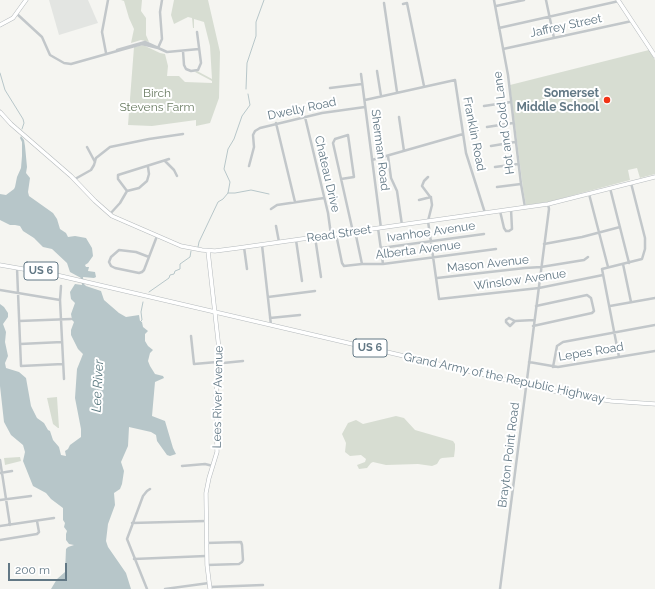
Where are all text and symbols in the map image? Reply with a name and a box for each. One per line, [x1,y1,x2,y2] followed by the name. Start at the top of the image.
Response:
[529,11,603,41] street label: Jaffrey Street
[491,71,517,175] street label: Hot and Cold Lane
[119,86,195,114] park label: Birch Stevens Farm
[516,86,599,114] place label: Somerset Middle School
[266,95,338,123] street label: Dwelly Road
[602,95,612,105] marker: Somerset Middle School
[460,96,488,172] street label: Franklin Road
[368,108,392,192] street label: Sherman Road
[311,134,343,214] street label: Chateau Drive
[386,219,476,245] street label: Ivanhoe Avenue
[306,222,372,246] street label: Read Street
[375,238,461,262] street label: Alberta Avenue
[446,253,530,275] street label: Mason Avenue
[24,262,58,280] road number: US 6
[473,266,567,294] street label: Winslow Avenue
[353,339,387,357] road number: US 6
[557,340,625,364] street label: Lepes Road
[210,345,226,449] street label: Lees River Avenue
[402,350,606,406] street label: Grand Army of the Republic Highway
[89,359,107,413] water label: Lee River
[495,401,523,509] street label: Brayton Point Road
[10,555,69,581] scale bar
[15,563,50,577] text: 200 m

